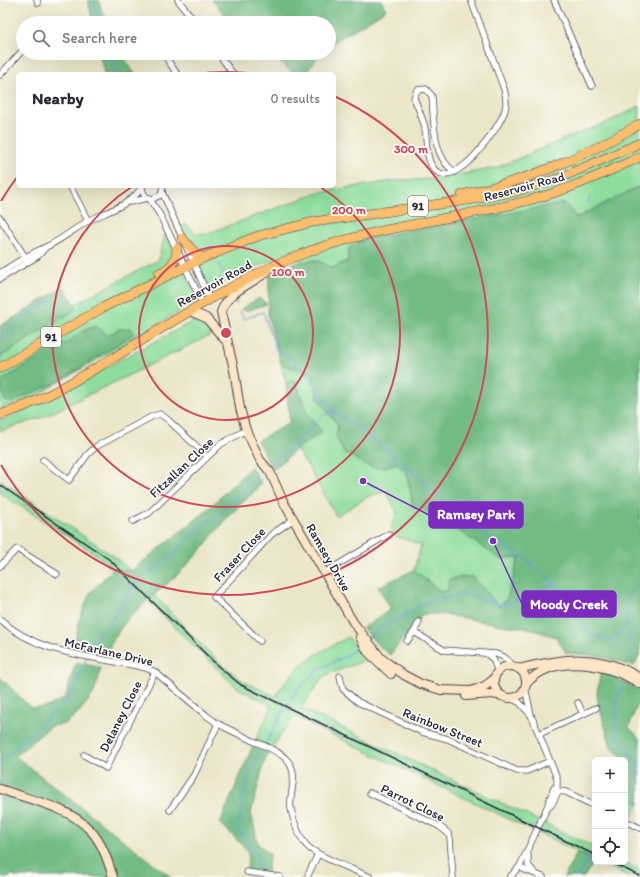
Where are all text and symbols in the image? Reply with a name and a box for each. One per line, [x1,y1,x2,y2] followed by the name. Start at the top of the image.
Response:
[16,16,336,60] search box
[30,27,52,49] icon: search
[62,29,137,47] text: Search here
[32,88,84,108] text: Nearby
[270,91,320,106] text: 0 results
[394,142,429,156] text: 300 m
[482,168,566,204] street label: Reservoir Road
[408,196,428,216] road number: 91
[332,203,367,217] text: 200 m
[174,257,254,310] street label: Reservoir Road
[271,265,305,279] text: 100 m
[219,326,233,340] centre of rings
[41,327,61,347] road number: 91
[146,434,216,501] street label: Fitzallan Close
[429,502,523,528] callout: Ramsey Park
[437,506,516,523] text: Ramsey Park
[303,521,354,594] street label: Ramsey Drive
[210,524,268,585] street label: Fraser Close
[522,591,616,617] callout: Moody Creek
[530,596,609,613] text: Moody Creek
[63,634,155,669] street label: McFarlane Drive
[96,678,145,754] street label: Delaney Close
[401,705,485,750] street label: Rainbow Street
[592,757,628,865] map controls
[592,757,628,793] button: +
[379,781,447,824] street label: Parrot Close
[592,793,628,829] button: −
[592,829,628,865] button: locate

